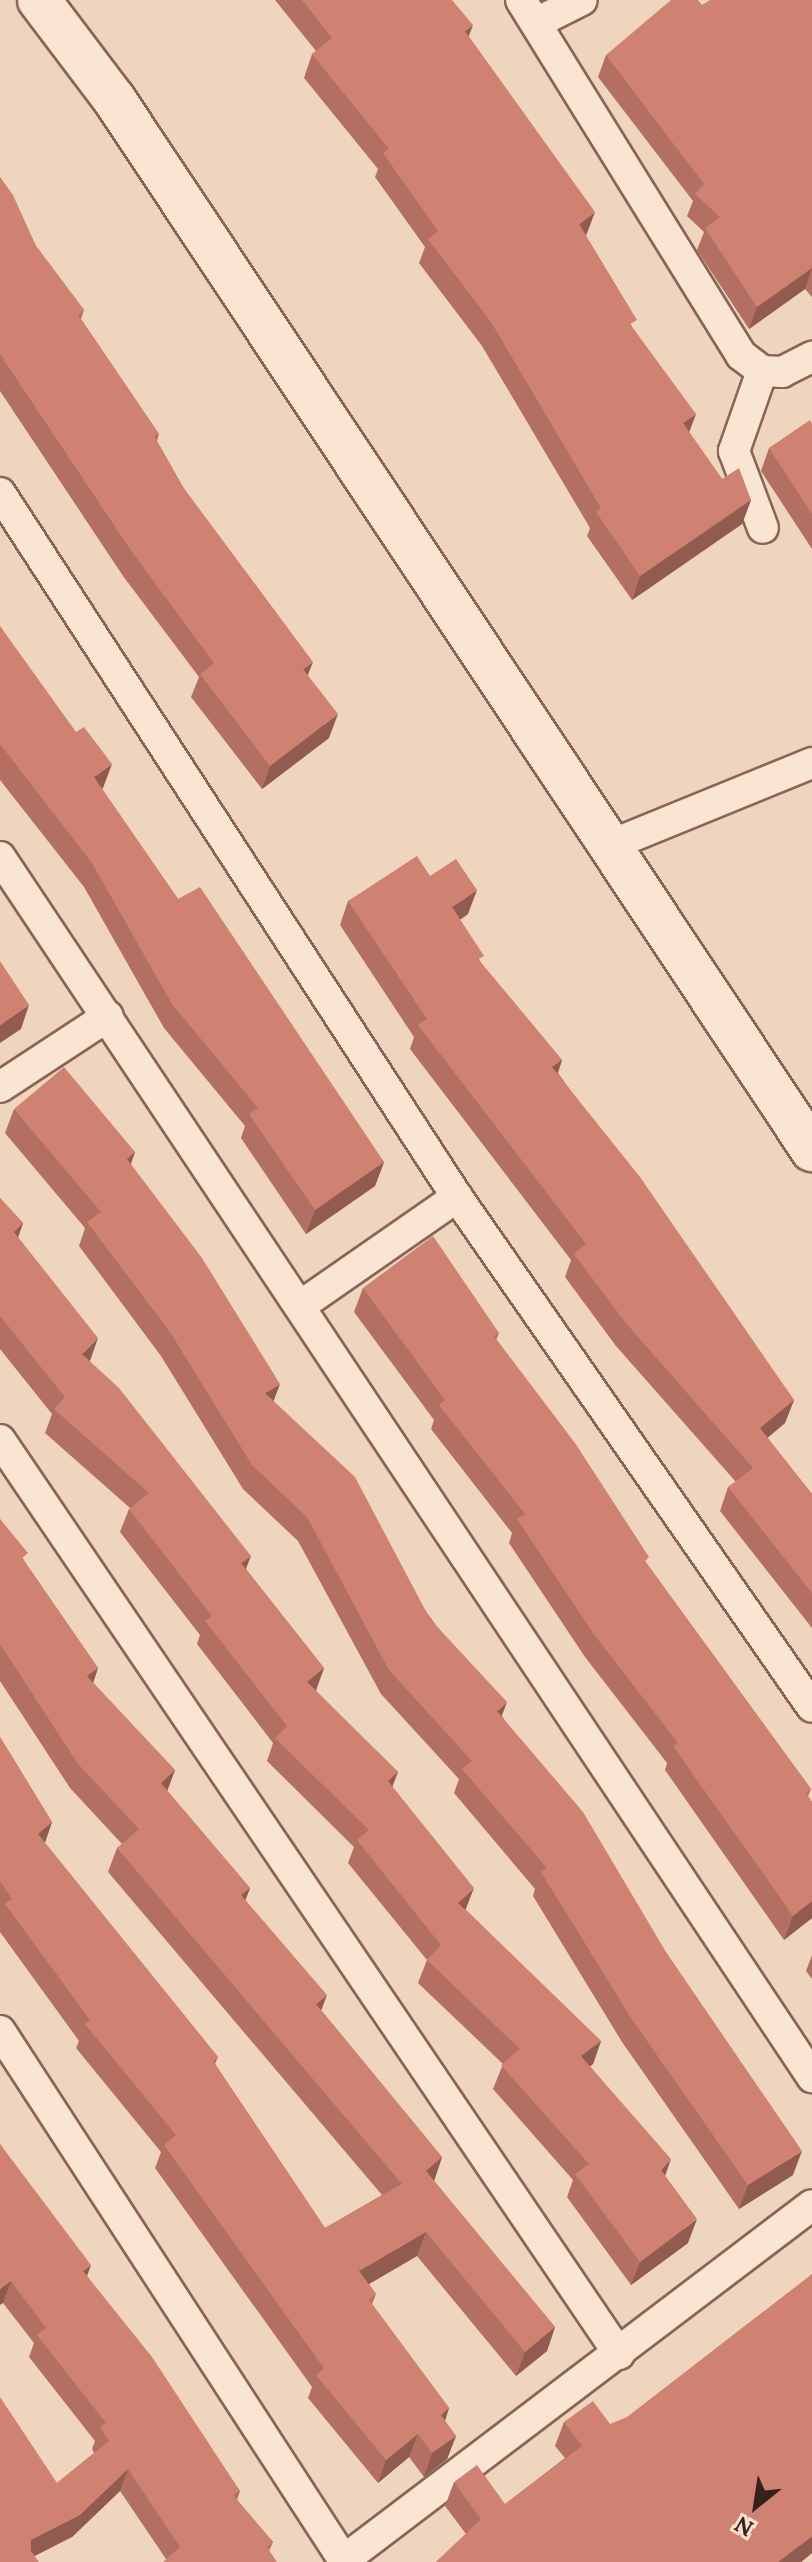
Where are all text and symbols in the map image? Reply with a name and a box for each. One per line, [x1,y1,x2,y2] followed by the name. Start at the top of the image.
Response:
[716,2466,796,2546] north arrow
[730,2510,758,2543] text: N

